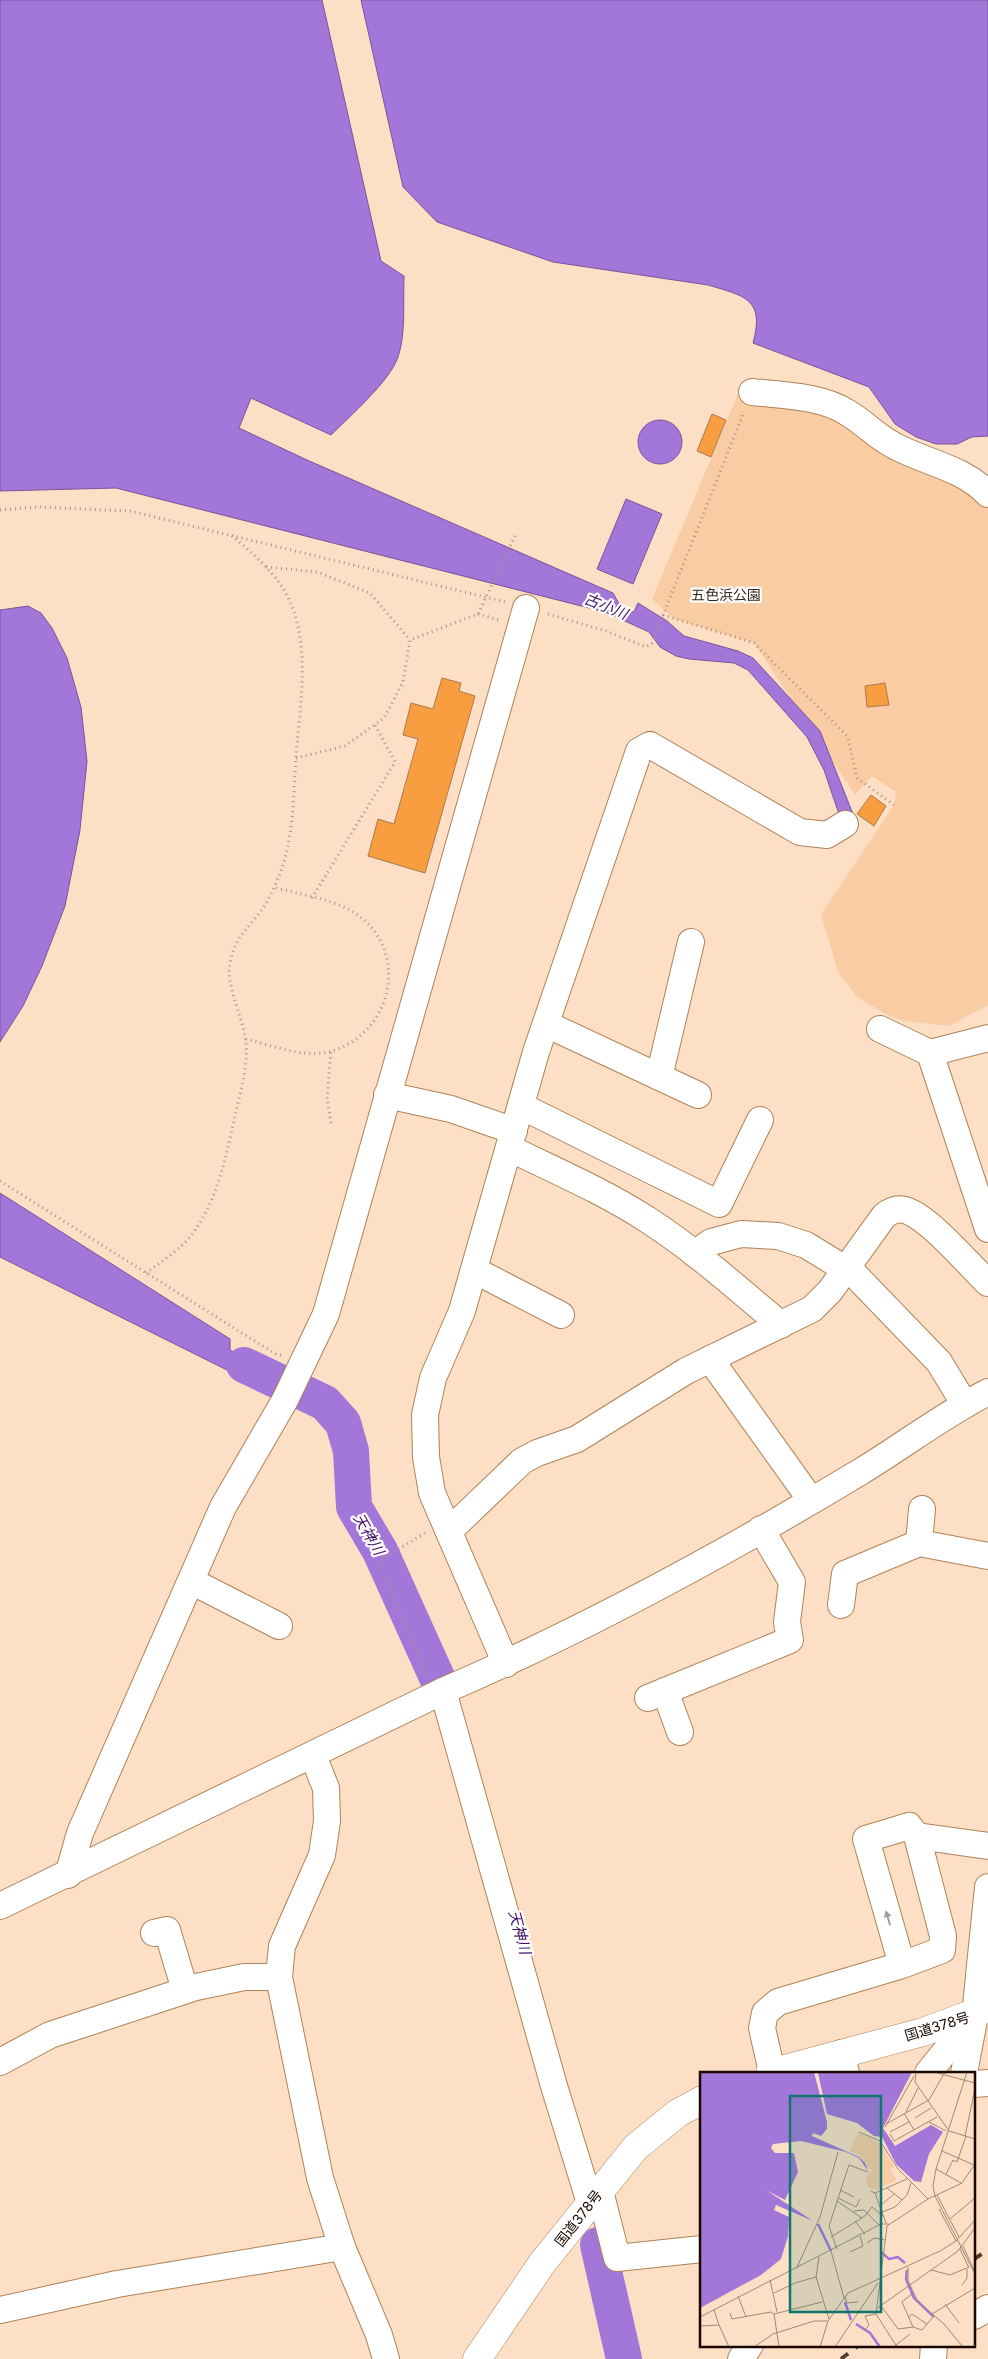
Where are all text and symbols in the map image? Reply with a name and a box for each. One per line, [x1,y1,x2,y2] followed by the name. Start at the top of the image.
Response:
[691,586,761,603] park label: 五色浜公園
[582,589,632,624] water label: 古小川
[350,1510,389,1560] water label: 天神川
[505,1908,536,1958] water label: 天神川
[884,1911,892,1926] one-way arrow
[902,2008,972,2044] street label: 国道378号
[700,2072,976,2346] inset map
[551,2186,605,2250] street label: 国道378号

